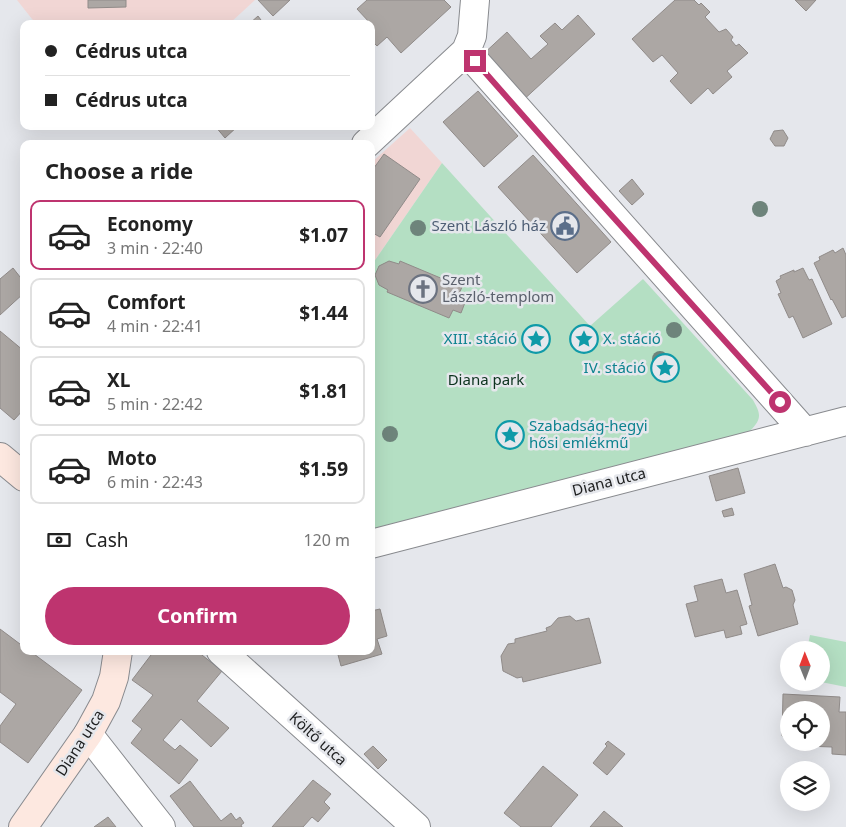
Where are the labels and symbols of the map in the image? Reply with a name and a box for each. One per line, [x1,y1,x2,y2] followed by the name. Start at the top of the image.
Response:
[464,50,486,72] route end
[550,211,580,241] public building icon: Szent László ház
[432,215,546,235] place label: Szent László ház
[442,269,554,306] place label: Szent László-templom
[408,274,438,304] church icon: Szent László-templom
[521,324,551,354] place icon: XIII. stáció
[569,324,599,354] place icon: X. stáció
[444,328,517,348] place label: XIII. stáció
[603,328,661,348] place label: X. stáció
[650,353,680,383] place icon: IV. stáció
[584,357,646,377] place label: IV. stáció
[448,369,524,389] park label: Diana park
[769,391,791,413] route start
[529,415,648,452] place label: Szabadság-hegyi hősi emlékmű
[495,420,525,450] place icon: Szabadság-hegyi hősi emlékmű
[570,462,648,500] street label: Diana utca
[780,641,830,691] north arrow
[50,706,108,779] street label: Diana utca
[286,707,352,769] street label: Költő utca

